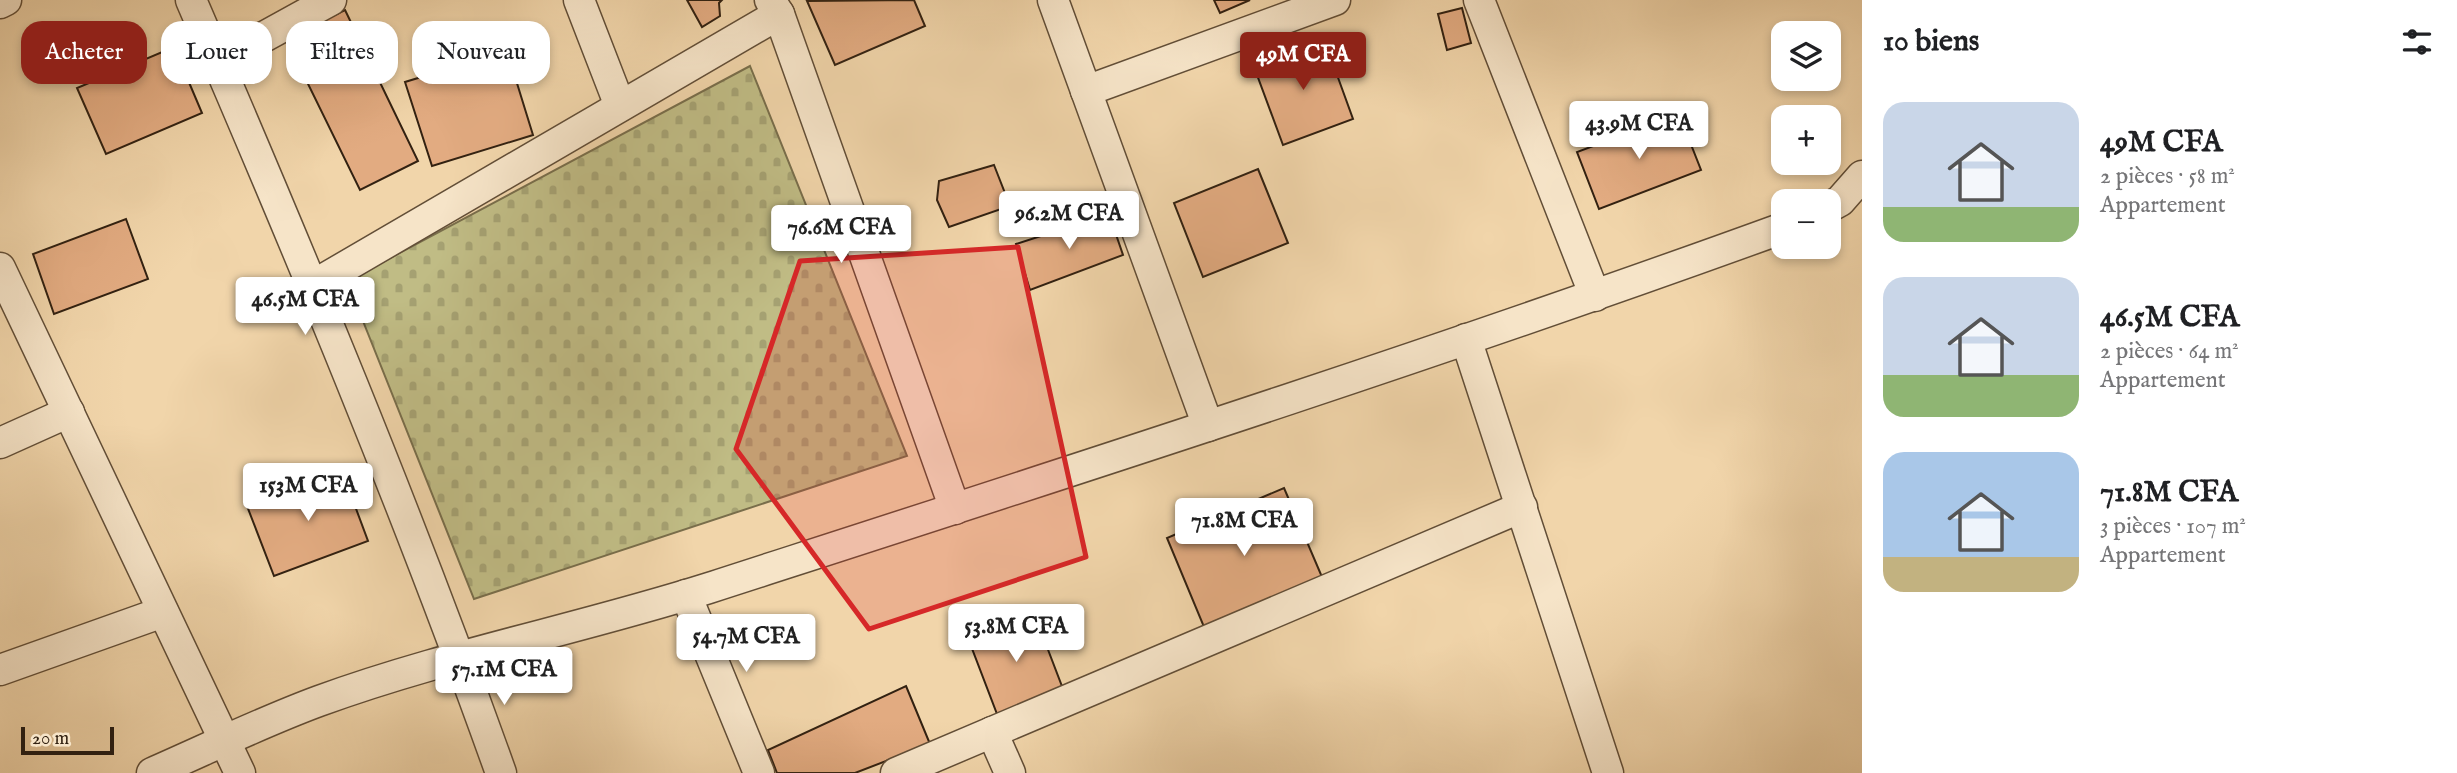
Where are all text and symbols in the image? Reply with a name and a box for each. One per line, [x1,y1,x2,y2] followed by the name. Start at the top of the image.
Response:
[21,21,147,84] chip: Acheter
[161,21,272,84] chip: Louer
[286,21,398,84] chip: Filtres
[412,21,550,84] chip: Nouveau
[1771,21,1841,259] map controls
[1771,21,1841,91] button: layers
[1883,23,1979,61] text: 10 biens
[2398,23,2436,61] icon: filters
[1238,32,1368,92] pin: 49M CFA
[1256,40,1350,69] text: 49M CFA
[1559,102,1719,161] pin: 43.9M CFA
[1771,105,1841,175] button: +
[1585,109,1693,138] text: 43.9M CFA
[2100,124,2223,162] text: 49M CFA
[1939,130,2023,214] icon: home
[2100,162,2235,191] text: 2 pièces · 58 m²
[1771,189,1841,259] button: −
[989,191,1149,251] pin: 96.2M CFA
[2100,191,2226,220] text: Appartement
[1015,199,1123,228] text: 96.2M CFA
[761,205,921,265] pin: 76.6M CFA
[787,213,895,242] text: 76.6M CFA
[225,278,385,337] pin: 46.5M CFA
[252,285,358,314] text: 46.5M CFA
[2100,299,2239,337] text: 46.5M CFA
[1939,305,2023,389] icon: home
[2100,337,2239,366] text: 2 pièces · 64 m²
[2100,366,2226,395] text: Appartement
[236,463,380,523] pin: 153M CFA
[259,471,357,500] text: 153M CFA
[2100,474,2238,512] text: 71.8M CFA
[1939,480,2023,564] icon: home
[1164,498,1324,558] pin: 71.8M CFA
[1191,506,1297,535] text: 71.8M CFA
[2100,512,2246,541] text: 3 pièces · 107 m²
[2100,541,2226,570] text: Appartement
[936,604,1096,664] pin: 53.8M CFA
[964,612,1068,641] text: 53.8M CFA
[666,614,826,674] pin: 54.7M CFA
[692,622,800,651] text: 54.7M CFA
[424,648,584,707] pin: 57.1M CFA
[451,655,557,684] text: 57.1M CFA
[21,724,114,756] scale bar
[32,727,69,751] text: 20 m

